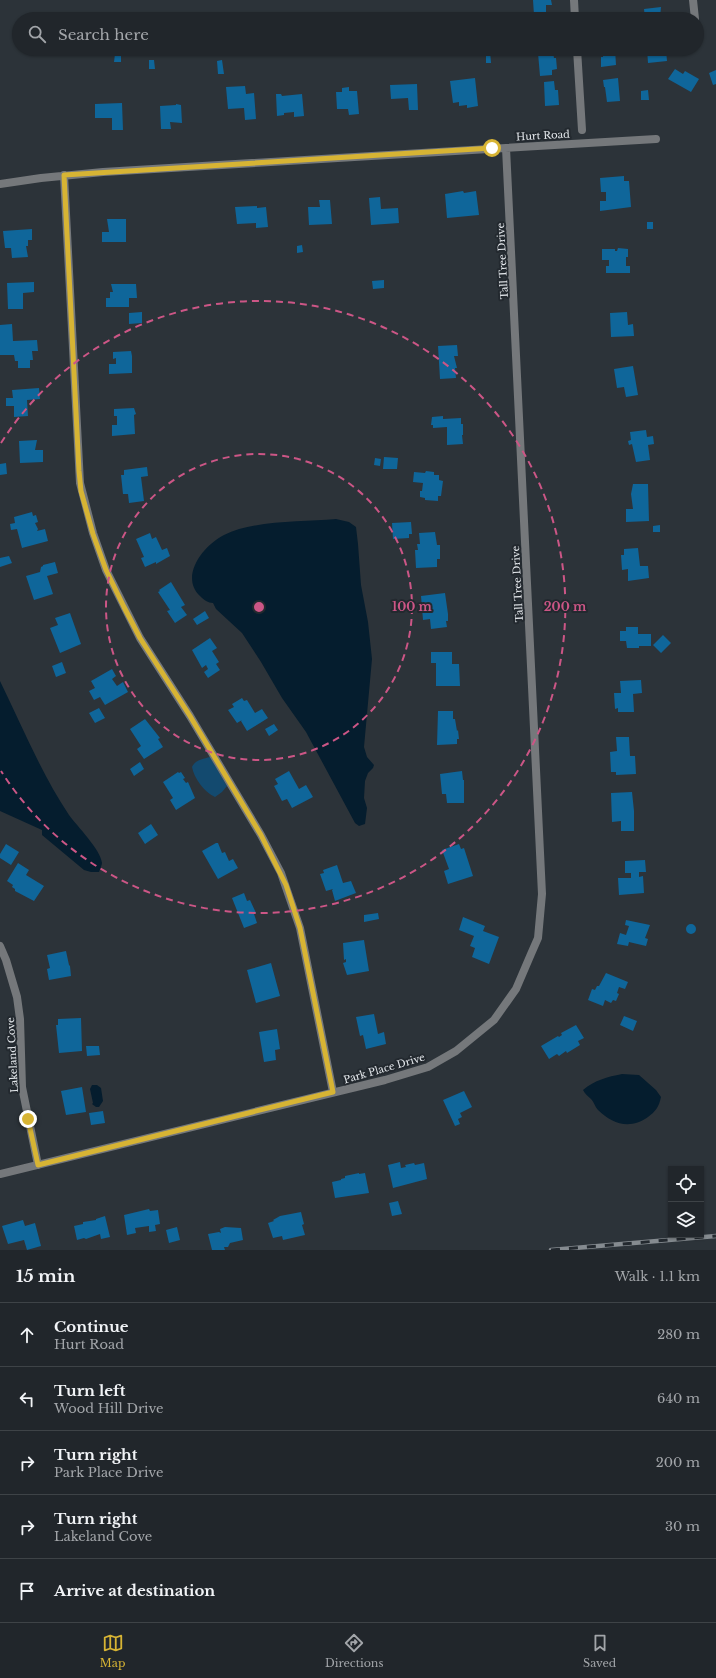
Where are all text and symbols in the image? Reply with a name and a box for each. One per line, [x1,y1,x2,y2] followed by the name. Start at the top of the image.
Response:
[12,12,704,56] search box
[26,23,48,45] icon: search
[58,25,149,44] text: Search here
[516,128,570,143] street label: Hurt Road
[483,139,501,157] route start
[494,222,511,300] street label: Tall Tree Drive
[509,545,526,623] street label: Tall Tree Drive
[392,599,433,614] text: 100 m
[544,599,587,614] text: 200 m
[252,600,266,614] centre of rings
[4,1017,21,1093] street label: Lakeland Cove
[342,1051,427,1086] street label: Park Place Drive
[19,1110,37,1128] route end
[668,1166,704,1238] map controls
[668,1166,704,1202] button: locate
[668,1202,704,1238] button: layers
[16,1266,75,1287] text: 15 min
[615,1268,700,1285] text: Walk · 1.1 km
[54,1317,129,1336] text: Continue
[16,1324,38,1346] icon: ahead
[657,1326,700,1343] text: 280 m
[54,1336,124,1353] text: Hurt Road
[54,1381,125,1400] text: Turn left
[16,1388,38,1410] icon: left
[657,1390,700,1407] text: 640 m
[54,1400,164,1417] text: Wood Hill Drive
[54,1445,137,1464] text: Turn right
[16,1452,38,1474] icon: right
[656,1454,700,1471] text: 200 m
[54,1464,163,1481] text: Park Place Drive
[54,1509,137,1528] text: Turn right
[16,1516,38,1538] icon: right
[665,1518,700,1535] text: 30 m
[54,1528,152,1545] text: Lakeland Cove
[16,1580,38,1602] icon: arrive
[54,1581,215,1600] text: Arrive at destination
[100,1632,125,1670] tab: Map
[325,1632,383,1670] tab: Directions
[583,1632,616,1670] tab: Saved

